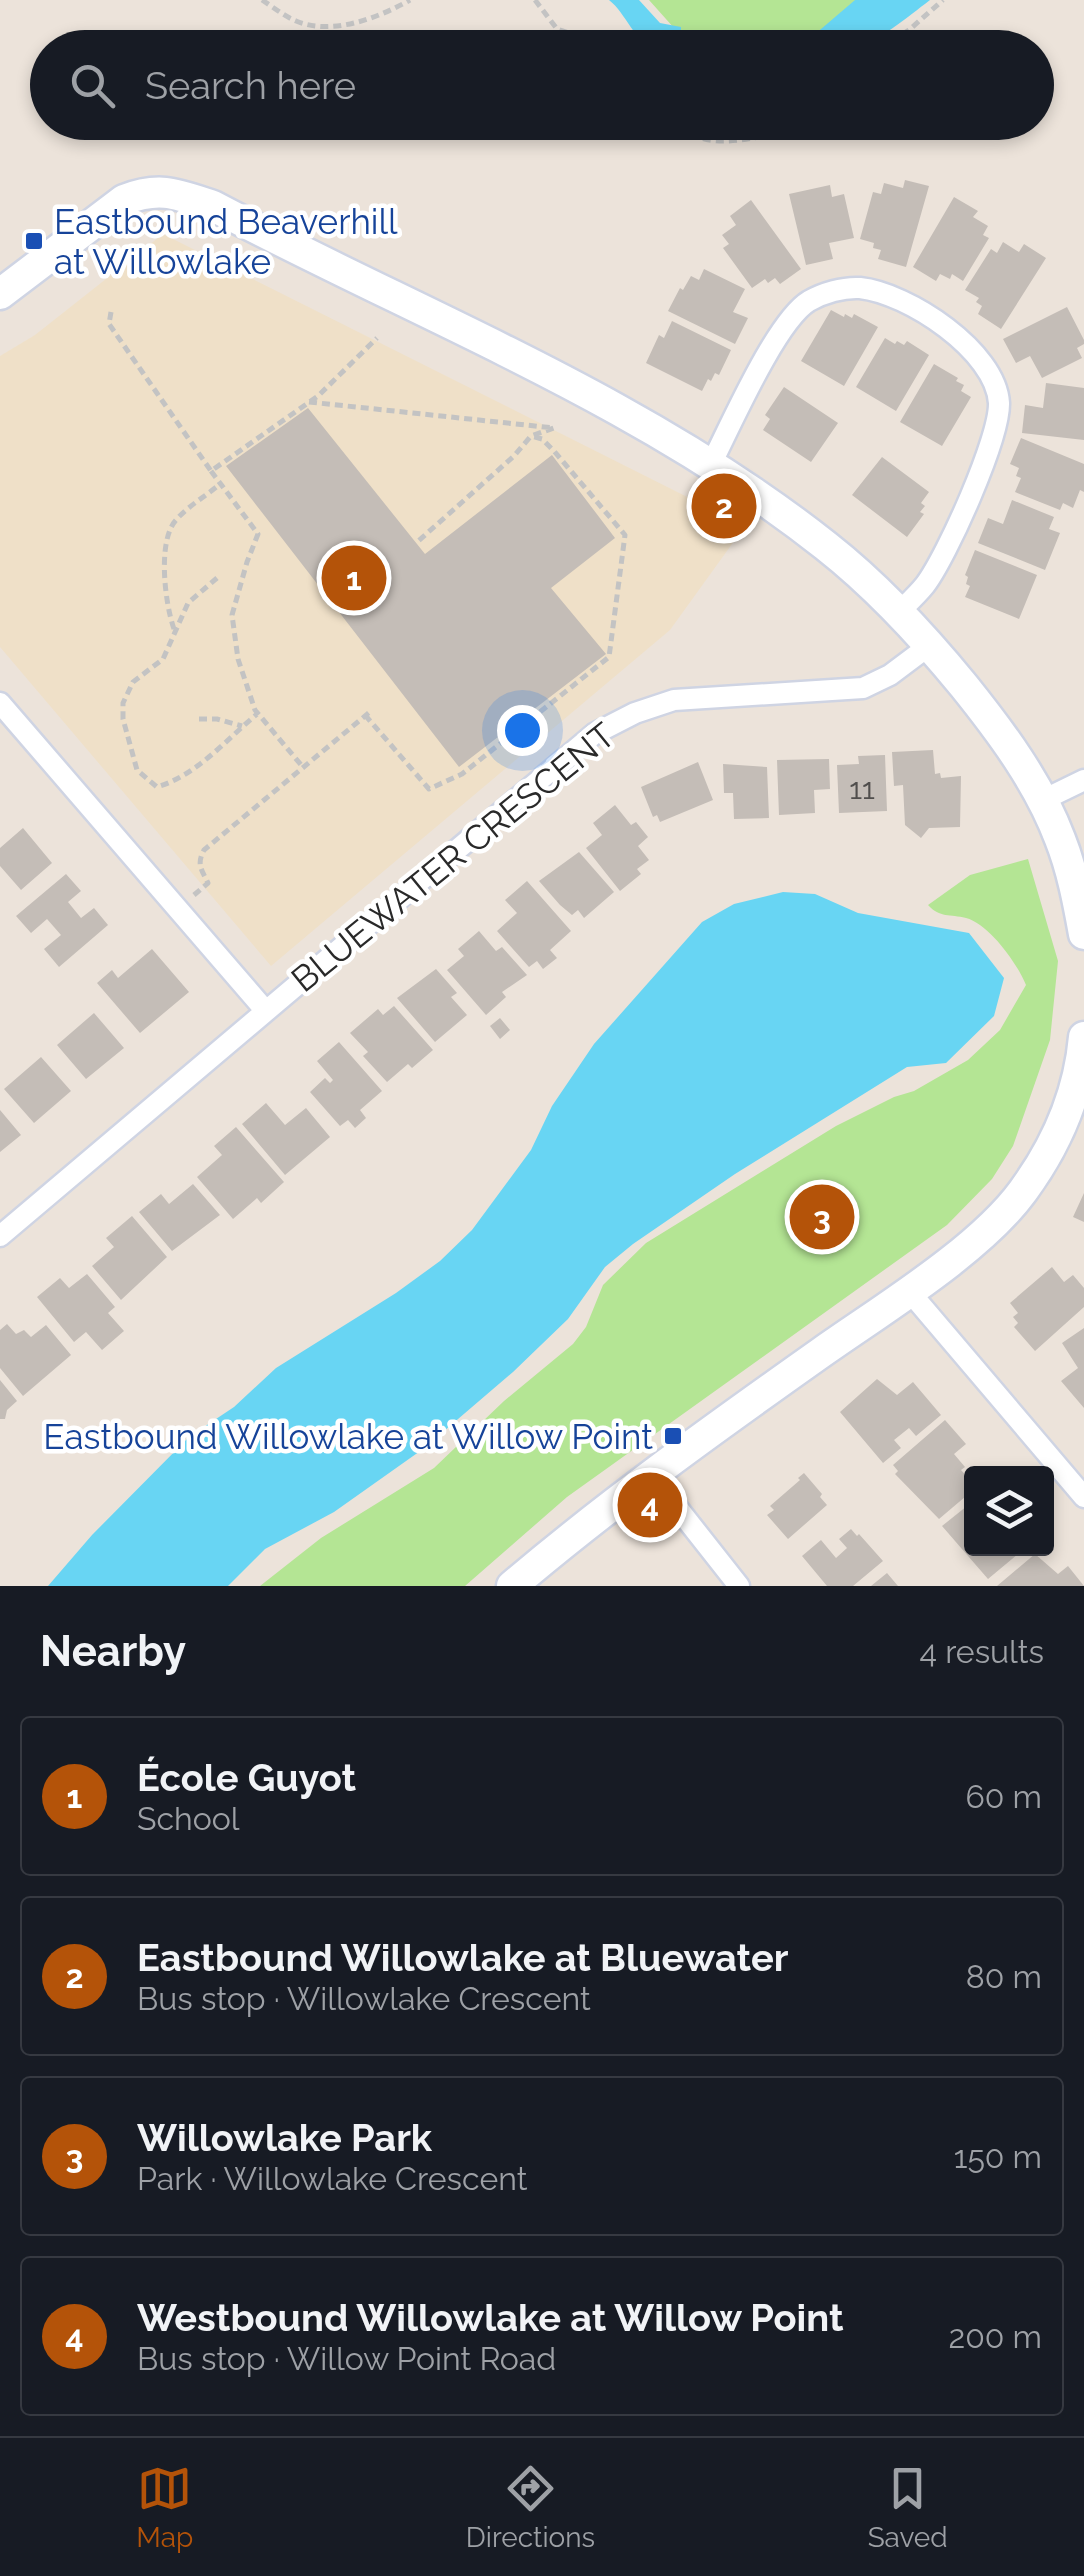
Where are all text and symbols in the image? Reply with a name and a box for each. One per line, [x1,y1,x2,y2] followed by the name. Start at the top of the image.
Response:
[30,30,1054,140] search box
[65,58,120,113] icon: search
[145,63,356,108] text: Search here
[54,201,398,282] place label: Eastbound Beaverhill at Willowlake
[23,230,45,252] marker: Eastbound Beaverhill at Willowlake
[692,468,756,544] pin: 2
[322,540,386,616] pin: 1
[497,705,548,756] your location
[283,714,623,1000] street label: BLUEWATER CRESCENT
[849,771,875,806] house number: 11
[790,1180,854,1254] pin: 3
[43,1416,653,1457] place label: Eastbound Willowlake at Willow Point
[662,1425,684,1447] marker: Eastbound Willowlake at Willow Point
[964,1466,1054,1556] map controls
[964,1466,1054,1556] button: layers
[618,1468,682,1542] pin: 4
[40,1627,186,1676] text: Nearby
[920,1633,1044,1670] text: 4 results
[137,1755,356,1800] text: École Guyot
[67,1778,82,1815] text: 1
[966,1778,1042,1815] text: 60 m
[137,1800,239,1837] text: School
[137,1935,788,1980] text: Eastbound Willowlake at Bluewater
[65,1958,84,1995] text: 2
[966,1958,1042,1995] text: 80 m
[137,1980,591,2017] text: Bus stop · Willowlake Crescent
[137,2115,432,2160] text: Willowlake Park
[66,2138,83,2175] text: 3
[954,2138,1042,2175] text: 150 m
[137,2160,527,2197] text: Park · Willowlake Crescent
[137,2295,844,2340] text: Westbound Willowlake at Willow Point
[65,2318,84,2355] text: 4
[949,2318,1042,2355] text: 200 m
[137,2340,556,2377] text: Bus stop · Willow Point Road
[136,2461,193,2554] tab: Map
[466,2461,595,2554] tab: Directions
[868,2461,948,2554] tab: Saved

